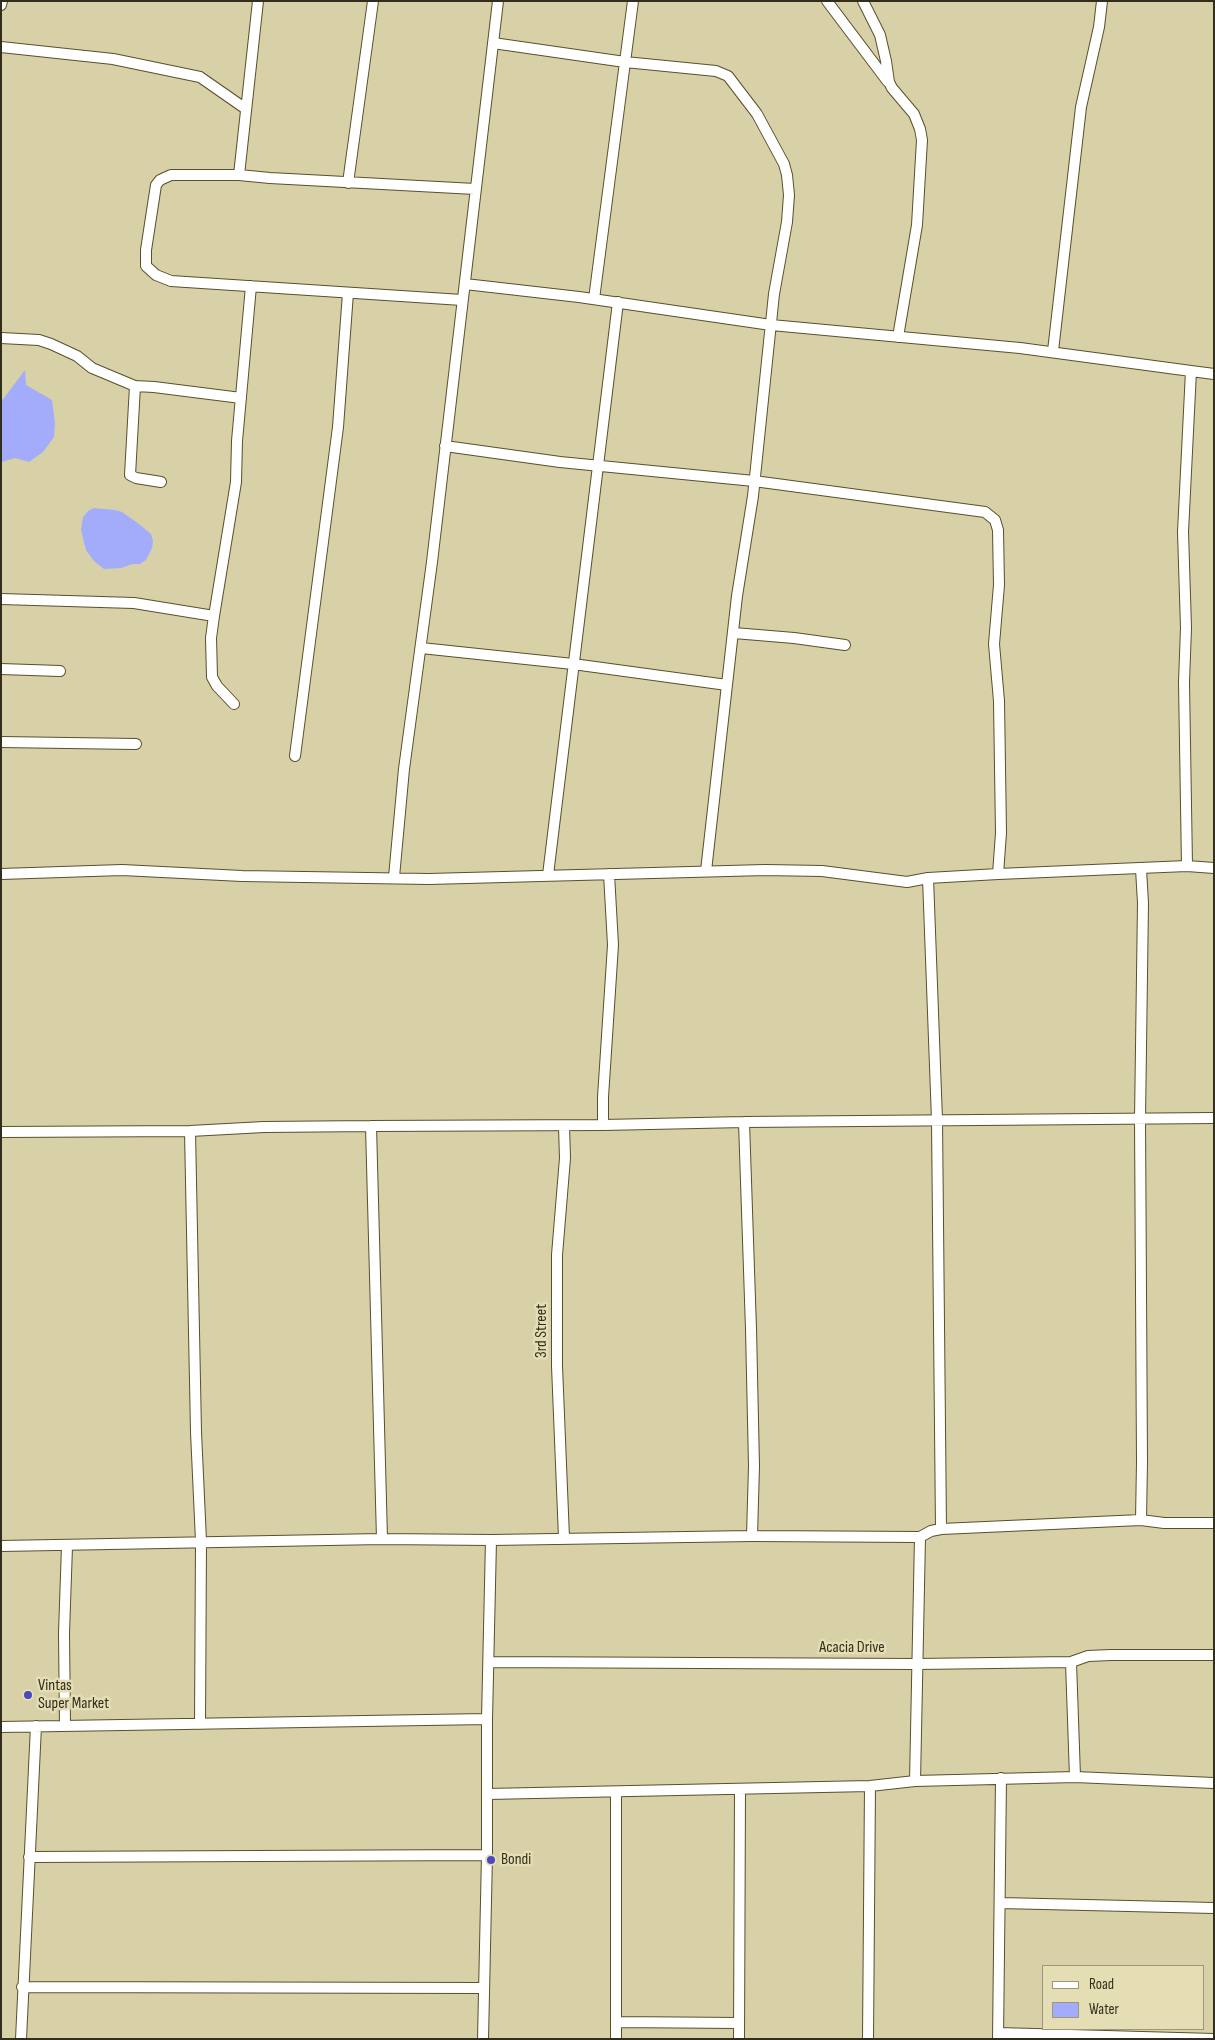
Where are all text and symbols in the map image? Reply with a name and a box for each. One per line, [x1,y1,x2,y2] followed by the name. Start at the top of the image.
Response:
[532,1304,552,1358] street label: 3rd Street
[819,1638,885,1658] street label: Acacia Drive
[38,1676,109,1714] place label: Vintas Super Market
[22,1689,34,1701] marker: Vintas Super Market
[501,1850,531,1870] place label: Bondi
[485,1854,497,1866] marker: Bondi
[1042,1965,1205,2030] legend
[1089,1975,1114,1994] text: Road
[1089,2000,1119,2019] text: Water

